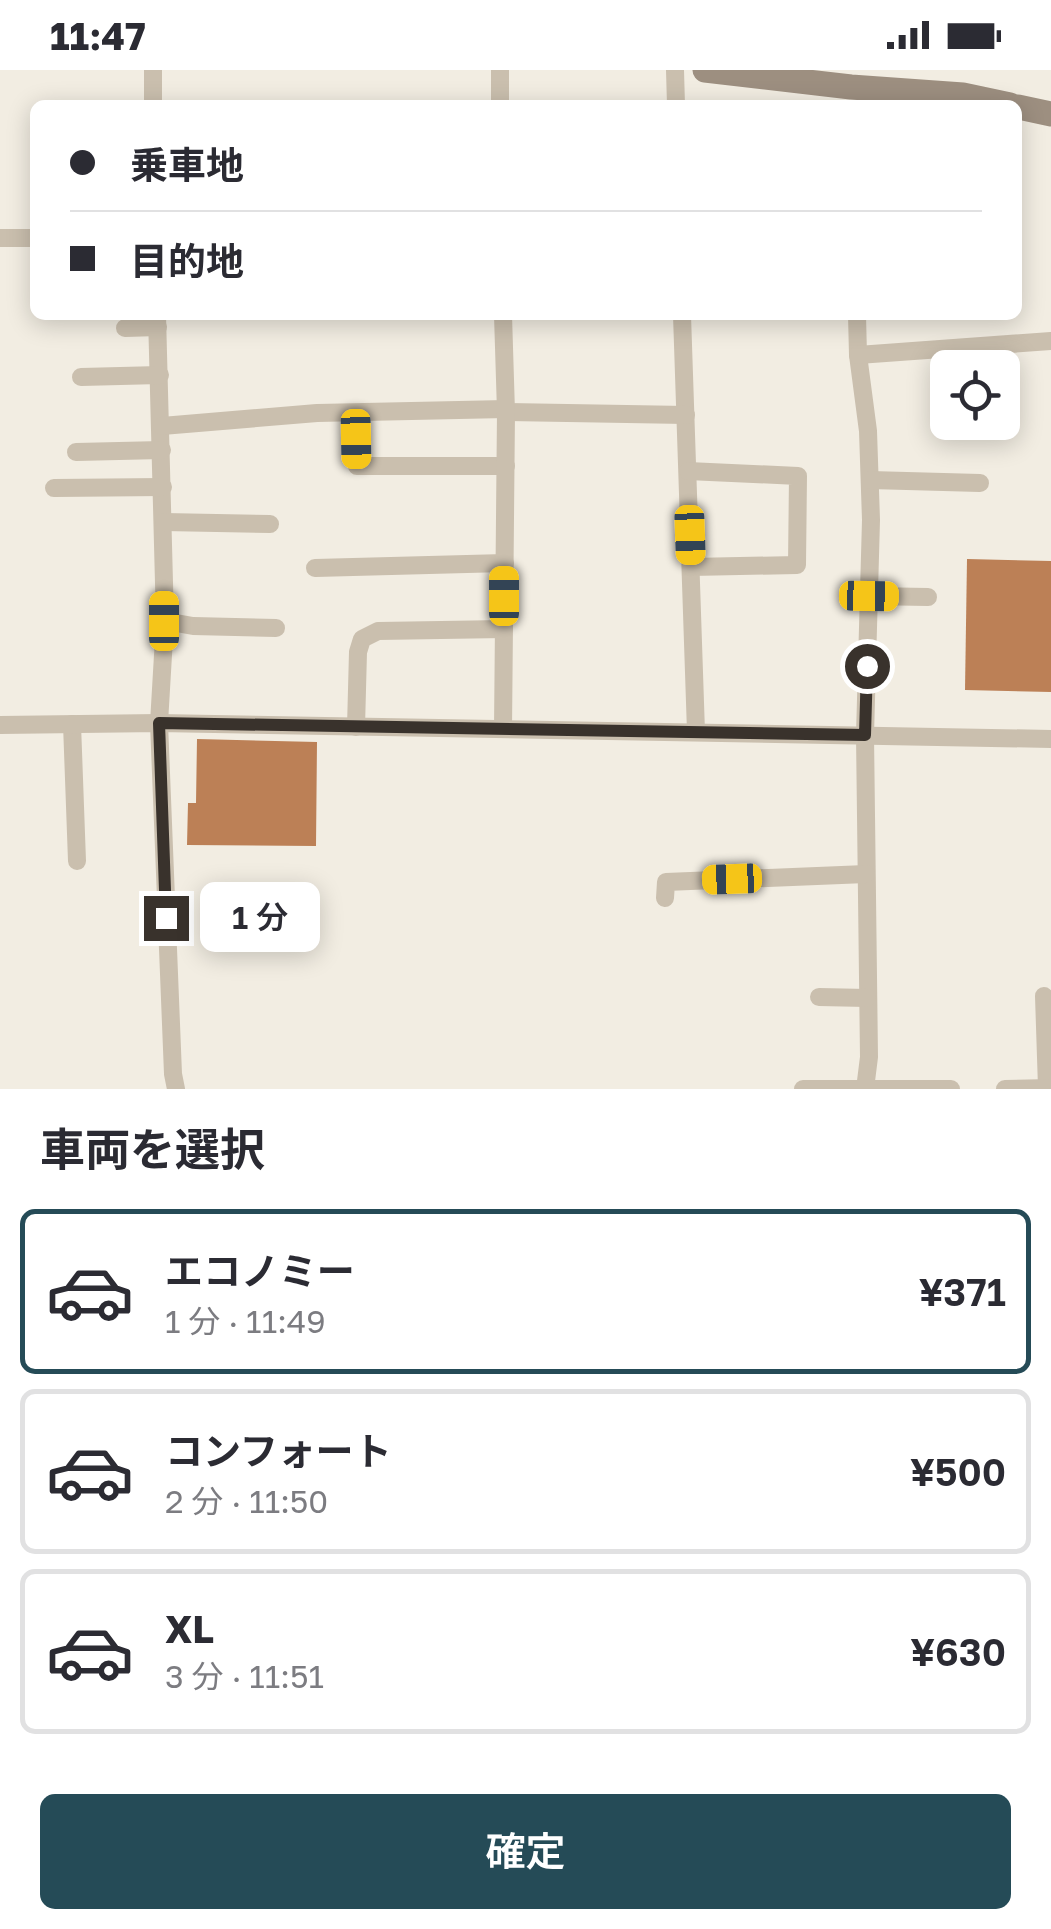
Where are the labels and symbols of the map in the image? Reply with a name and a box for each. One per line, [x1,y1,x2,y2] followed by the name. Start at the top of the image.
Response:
[340,409,372,469] car
[674,504,706,566] car
[489,566,519,626] car
[839,580,899,612] car
[149,591,179,651] car
[845,644,890,689] route start
[701,863,763,895] car
[201,883,321,953] callout: 1 分
[144,896,189,941] route end

